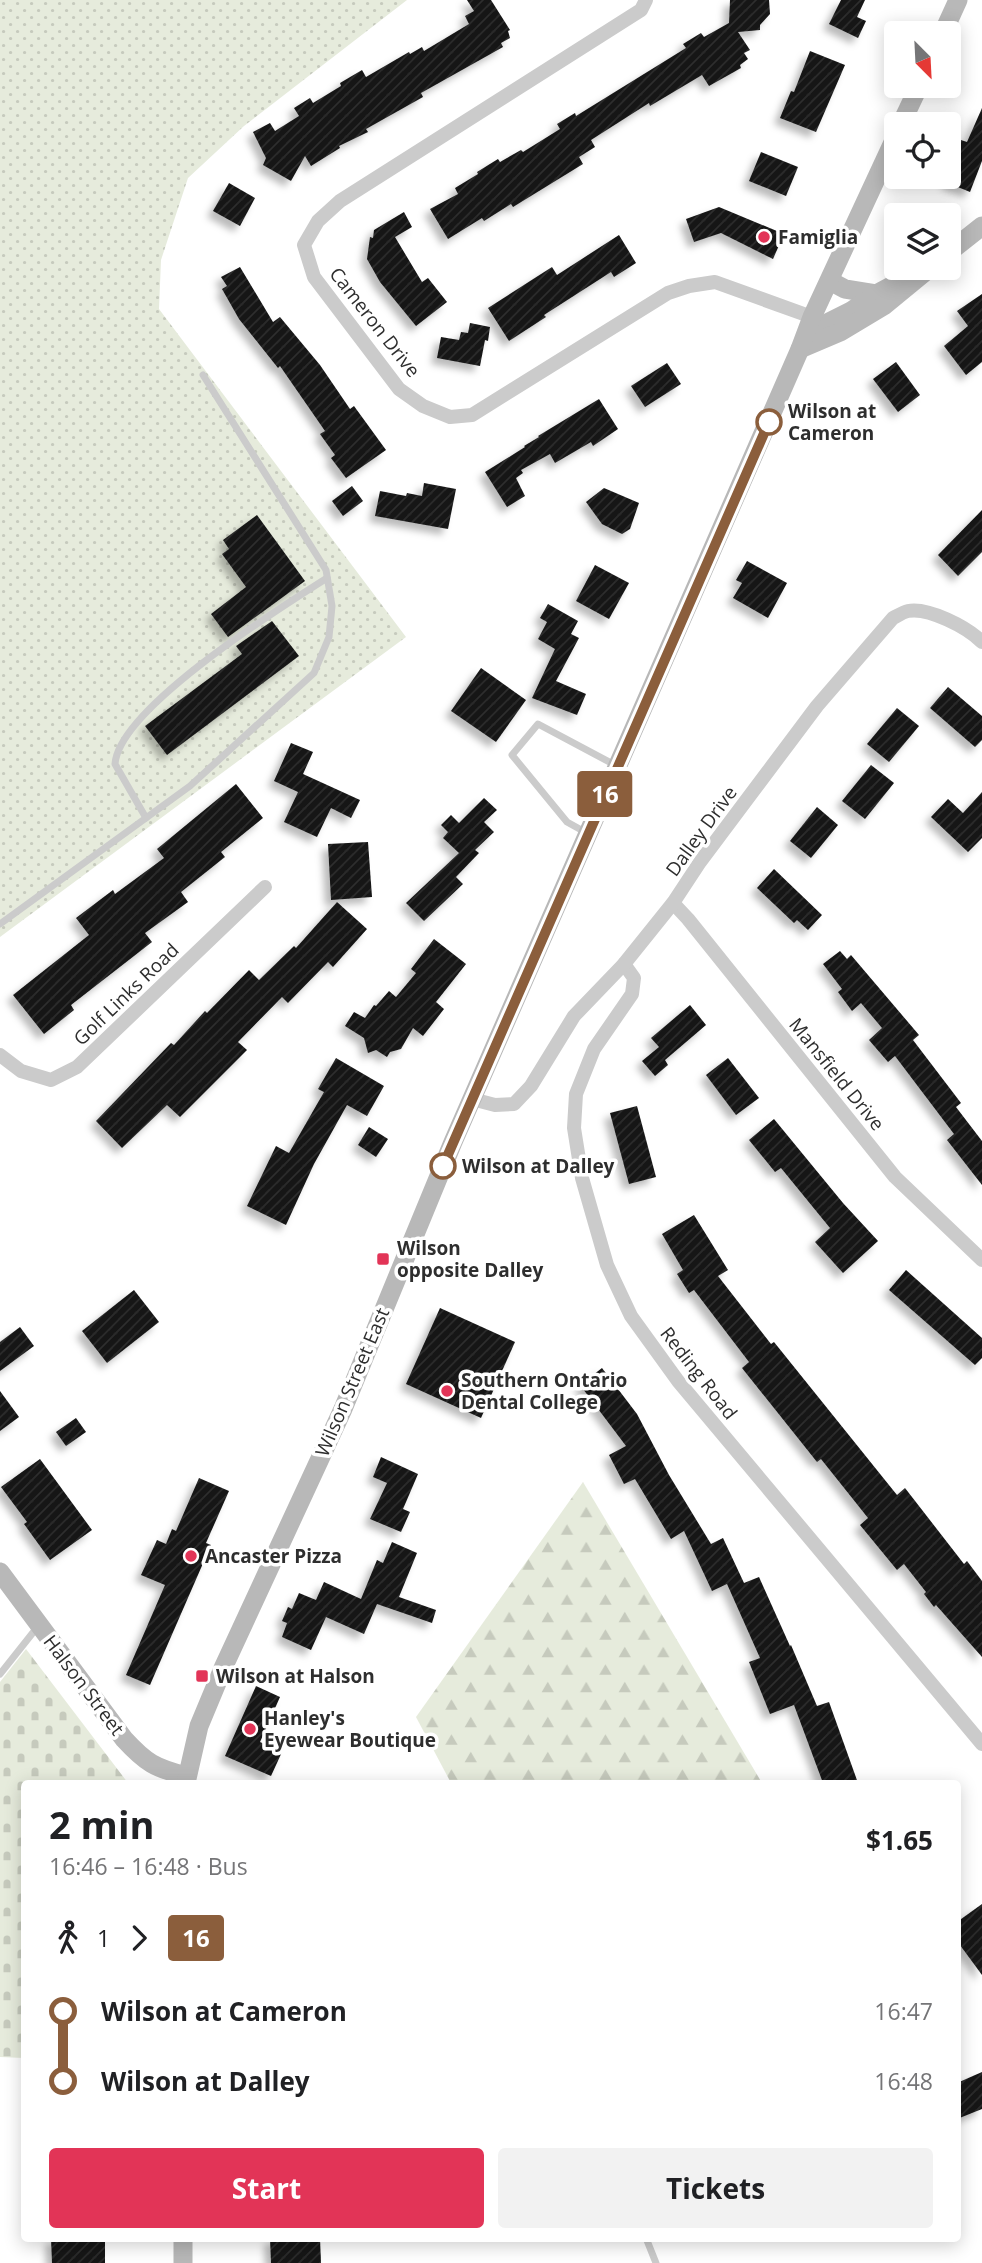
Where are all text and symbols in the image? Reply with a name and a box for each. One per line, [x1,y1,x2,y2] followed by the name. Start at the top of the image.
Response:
[884,21,961,98] north arrow
[884,21,961,280] map controls
[884,112,961,189] button: locate
[884,203,961,280] button: layers
[778,224,858,250] place label: Famiglia
[756,229,772,245] marker: Famiglia
[324,262,426,382] street label: Cameron Drive
[788,398,876,446] place label: Wilson at Cameron
[756,409,782,435] marker: Wilson at Cameron
[574,771,636,817] line badge: 16
[591,777,619,810] text: 16
[659,781,743,881] street label: Dalley Drive
[68,937,184,1051] street label: Golf Links Road
[783,1012,891,1136] street label: Mansfield Drive
[430,1153,456,1179] marker: Wilson at Dalley
[462,1153,615,1179] place label: Wilson at Dalley
[397,1235,544,1283] place label: Wilson opposite Dalley
[375,1251,391,1267] marker: Wilson opposite Dalley
[309,1303,395,1460] street label: Wilson Street East
[655,1321,743,1425] street label: Reding Road
[461,1367,627,1415] place label: Southern Ontario Dental College
[439,1383,455,1399] marker: Southern Ontario Dental College
[205,1543,342,1569] place label: Ancaster Pizza
[183,1548,199,1564] marker: Ancaster Pizza
[38,1629,130,1741] street label: Halson Street
[216,1663,375,1689] place label: Wilson at Halson
[194,1668,210,1684] marker: Wilson at Halson
[264,1705,436,1753] place label: Hanley's Eyewear Boutique
[242,1721,258,1737] marker: Hanley's Eyewear Boutique
[49,1798,154,1850] text: 2 min
[866,1822,933,1858] text: $1.65
[49,1850,248,1882] text: 16:46 – 16:48 · Bus
[49,1919,87,1957] icon: walk
[120,1919,158,1957] icon: forward
[182,1921,210,1954] text: 16
[97,1922,110,1954] text: 1
[101,1993,347,2029] text: Wilson at Cameron
[874,1995,933,2027] text: 16:47
[101,2063,310,2099] text: Wilson at Dalley
[874,2065,933,2097] text: 16:48
[49,2148,484,2228] button: Start
[498,2148,933,2228] button: Tickets

